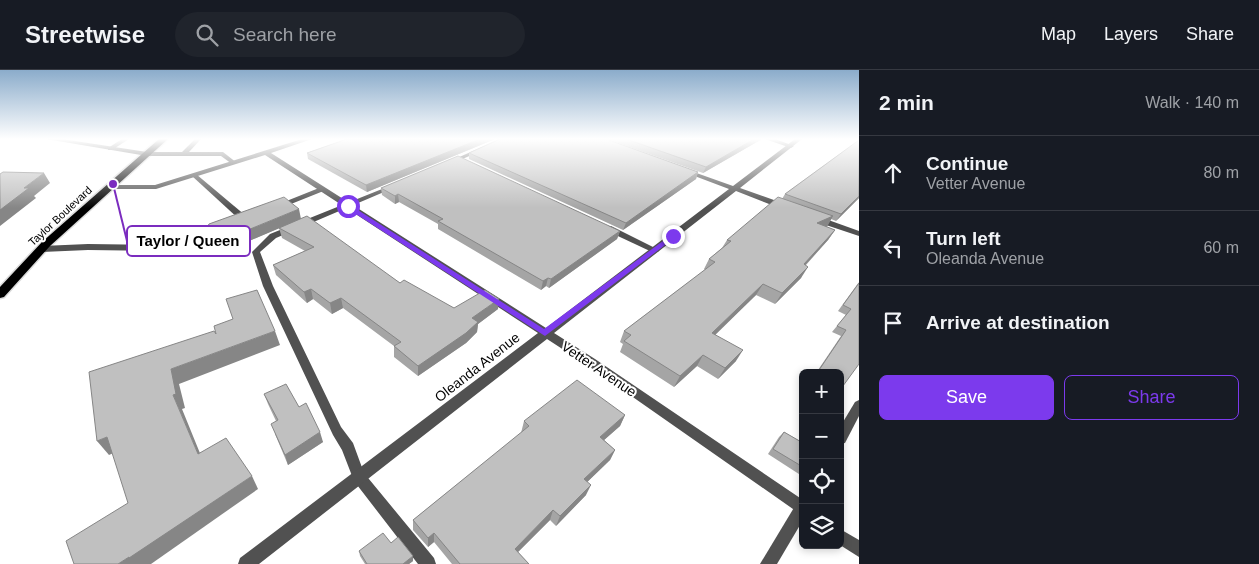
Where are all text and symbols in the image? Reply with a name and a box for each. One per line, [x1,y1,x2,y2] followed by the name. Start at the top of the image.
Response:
[175,12,525,57] search box
[25,21,145,48] text: Streetwise
[193,21,221,49] icon: search
[233,24,337,45] text: Search here
[1041,24,1076,44] text: Map
[1104,24,1158,44] text: Layers
[1186,24,1234,44] text: Share
[879,91,934,114] text: 2 min
[1145,94,1239,111] text: Walk · 140 m
[926,153,1008,174] text: Continue
[879,159,907,187] icon: ahead
[1203,164,1239,181] text: 80 m
[926,175,1025,192] text: Vetter Avenue
[26,184,94,248] street label: Taylor Boulevard
[337,195,360,218] route start
[662,225,685,248] route end
[127,226,250,256] callout: Taylor / Queen
[926,228,1001,249] text: Turn left
[136,232,240,249] text: Taylor / Queen
[879,234,907,262] icon: left
[1203,239,1239,256] text: 60 m
[926,250,1044,267] text: Oleanda Avenue
[879,309,907,337] icon: arrive
[926,312,1110,333] text: Arrive at destination
[431,329,523,405] street label: Oleanda Avenue
[558,338,640,400] street label: Vetter Avenue
[799,369,844,549] map controls
[799,369,844,414] button: +
[879,375,1054,420] button: Save
[1064,375,1239,420] button: Share
[799,414,844,459] button: −
[799,459,844,504] button: locate
[799,504,844,549] button: layers

